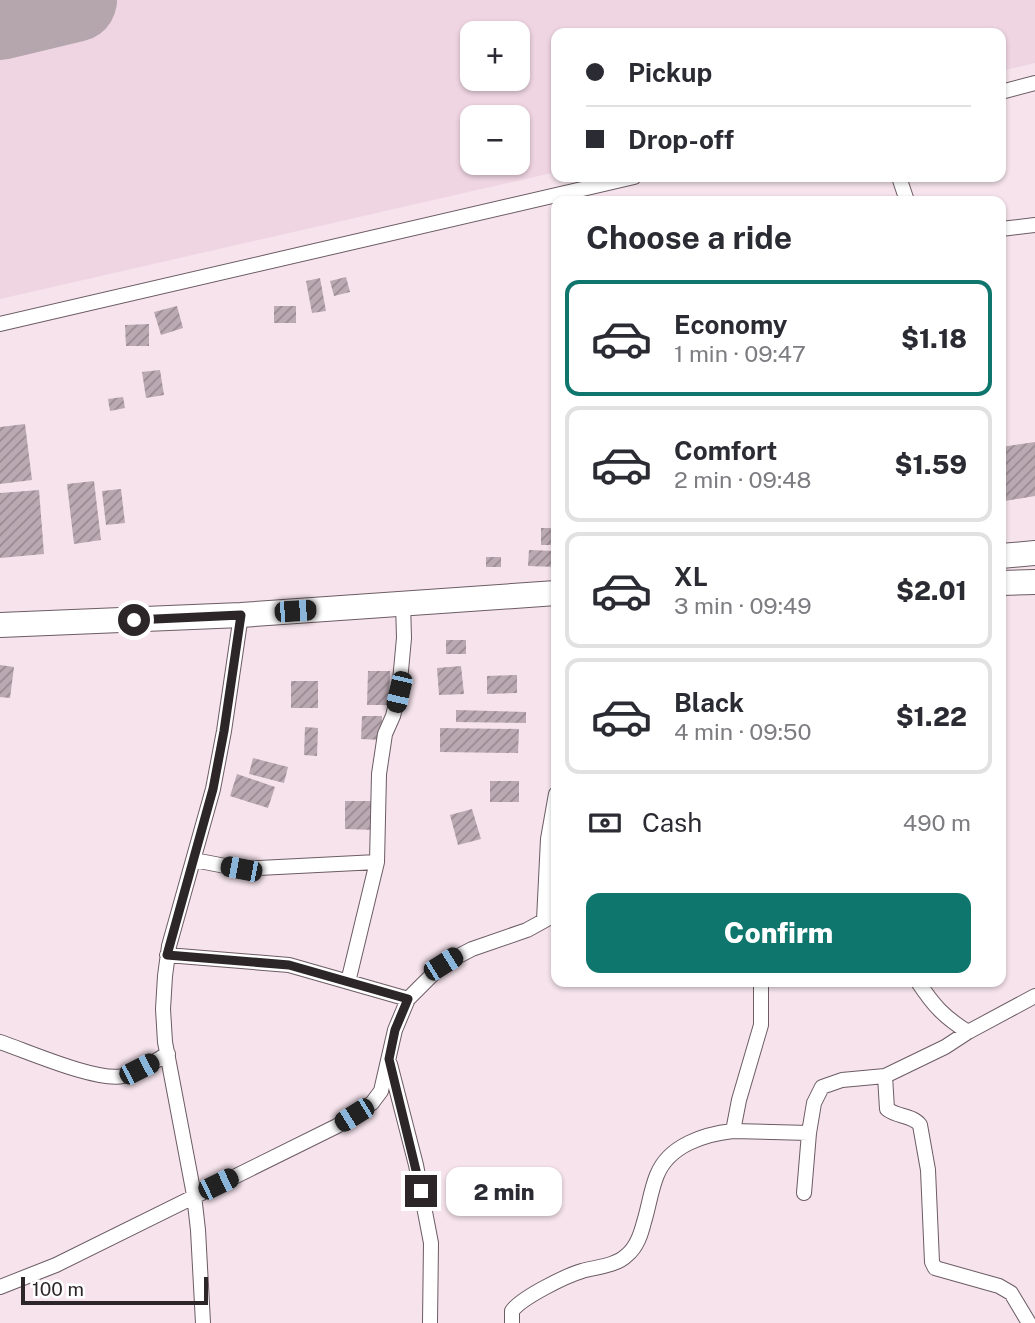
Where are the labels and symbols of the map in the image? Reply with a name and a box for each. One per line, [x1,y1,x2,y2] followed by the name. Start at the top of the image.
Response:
[274,599,317,623] car
[118,604,150,636] route start
[385,669,414,715] car
[219,855,264,883] car
[420,944,467,984] car
[116,1050,163,1088] car
[331,1095,378,1135] car
[195,1165,242,1203] car
[446,1166,561,1216] callout: 2 min
[405,1175,437,1207] route end
[21,1274,208,1306] scale bar

